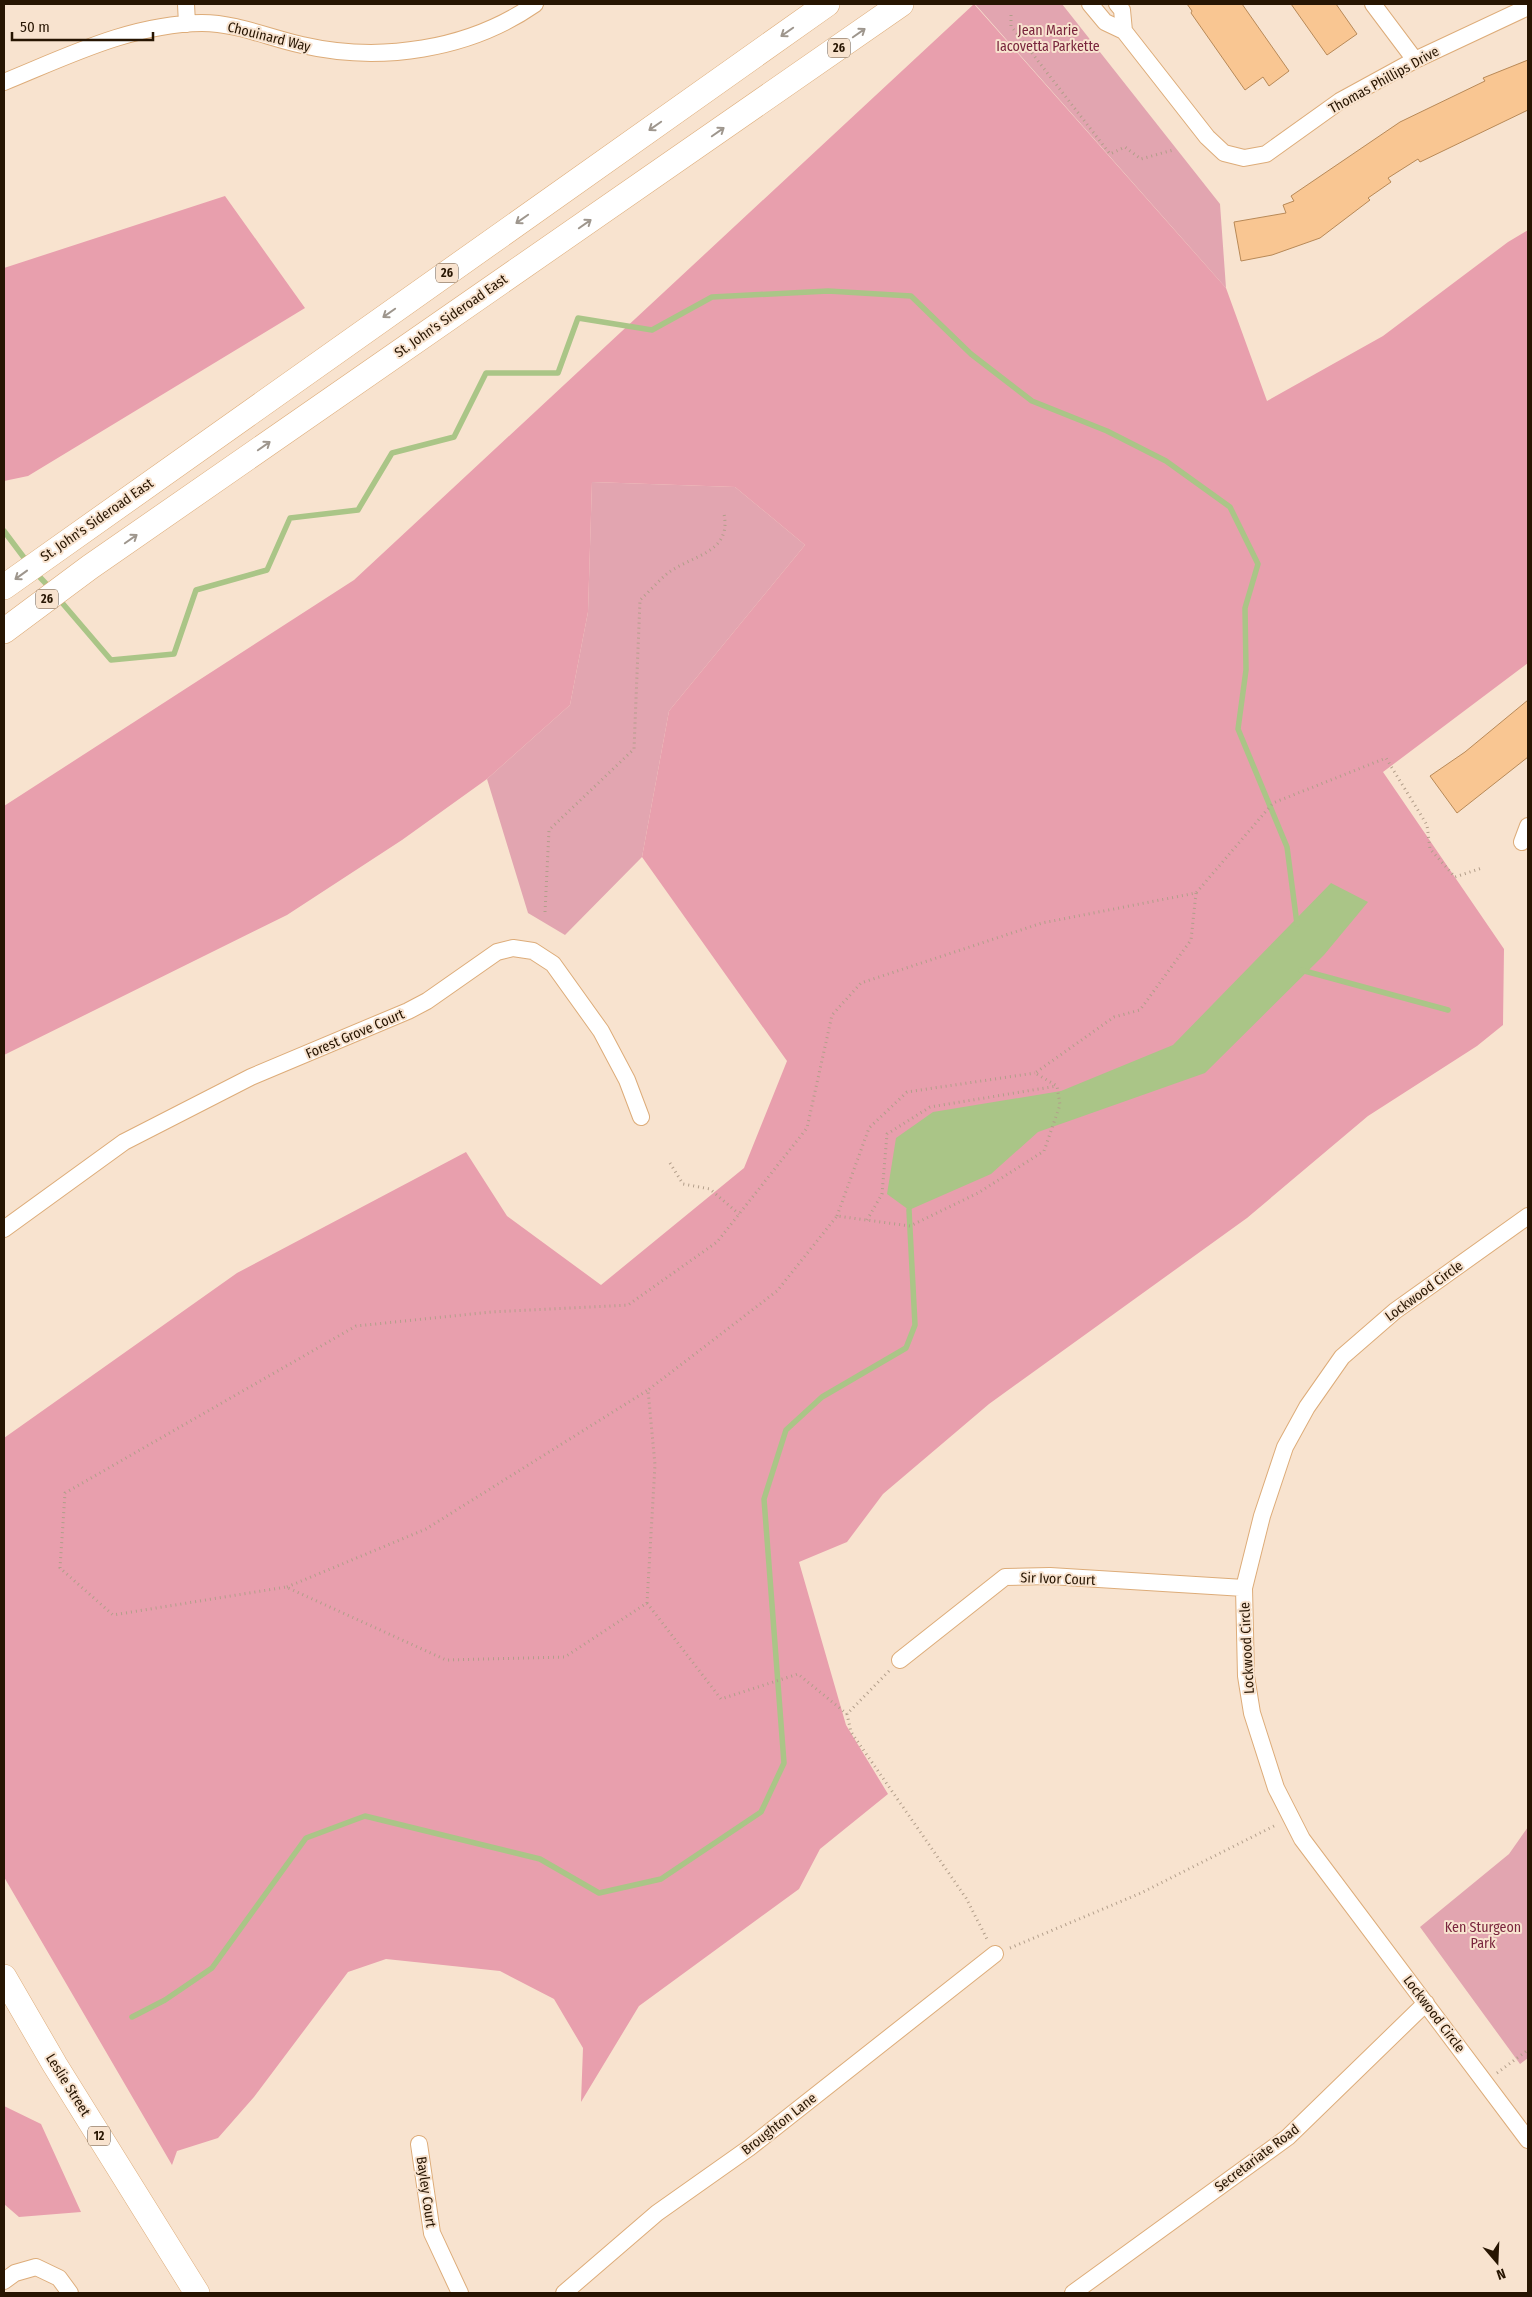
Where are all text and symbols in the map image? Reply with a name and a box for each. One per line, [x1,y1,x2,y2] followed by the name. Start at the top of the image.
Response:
[12,10,154,42] scale bar
[20,18,50,36] text: 50 m
[226,18,313,56] street label: Chouinard Way
[996,22,1100,55] park label: Jean Marie Iacovetta Parkette
[781,27,795,37] one-way arrow
[852,28,866,38] one-way arrow
[828,38,850,58] road number: 26
[1326,43,1442,117] street label: Thomas Phillips Drive
[648,121,662,131] one-way arrow
[711,127,725,137] one-way arrow
[515,214,529,224] one-way arrow
[577,219,591,229] one-way arrow
[436,264,458,282] road number: 26
[391,270,511,361] street label: St. John's Sideroad East
[382,308,396,318] one-way arrow
[257,441,271,451] one-way arrow
[37,474,157,565] street label: St. John's Sideroad East
[123,534,137,544] one-way arrow
[15,569,28,580] one-way arrow
[36,590,58,608] road number: 26
[303,1005,407,1062] street label: Forest Grove Court
[1382,1257,1466,1325] street label: Lockwood Circle
[1020,1569,1096,1589] street label: Sir Ivor Court
[1236,1601,1258,1694] street label: Lockwood Circle
[1445,1919,1521,1952] park label: Ken Sturgeon Park
[1399,1972,1469,2056] street label: Lockwood Circle
[42,2051,94,2120] street label: Leslie Street
[738,2089,820,2159] street label: Broughton Lane
[1211,2121,1303,2195] street label: Secretariate Road
[88,2126,110,2146] road number: 12
[413,2155,439,2229] street label: Bayley Court
[1472,2237,1522,2287] north arrow
[1494,2264,1508,2283] text: N

